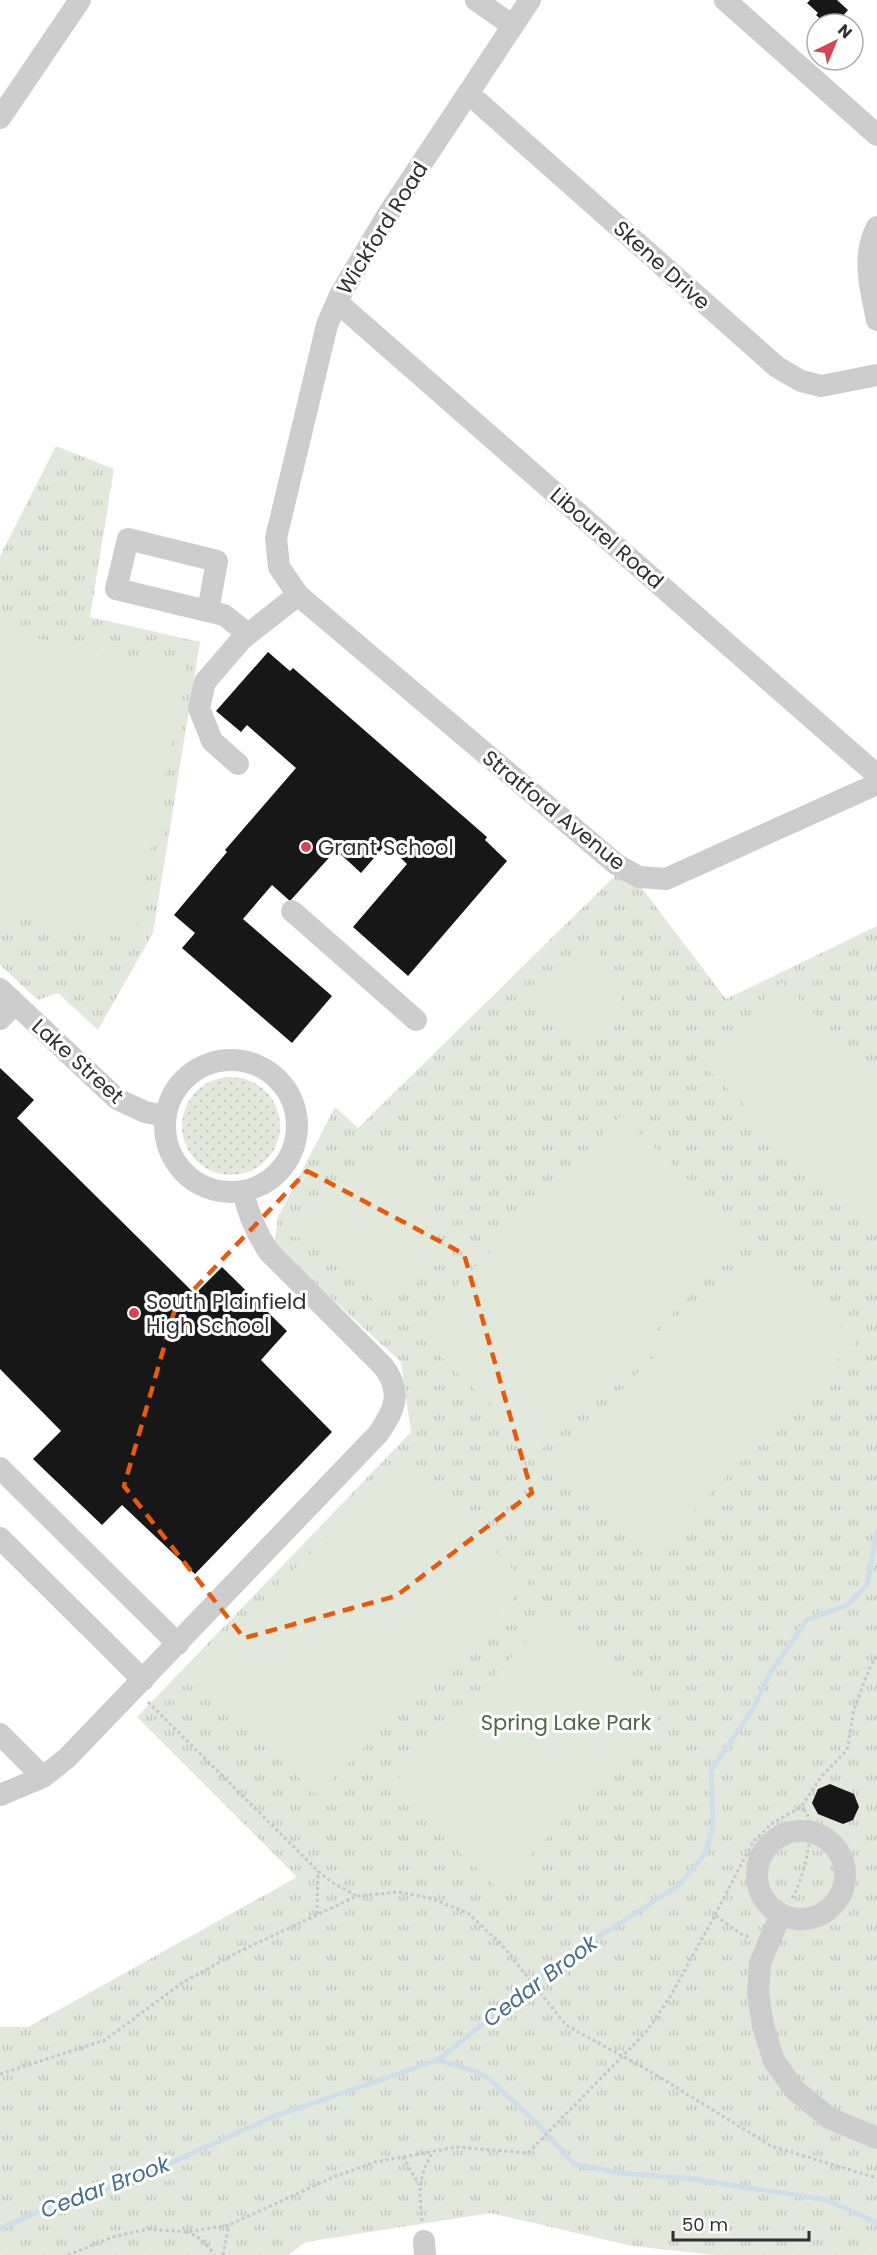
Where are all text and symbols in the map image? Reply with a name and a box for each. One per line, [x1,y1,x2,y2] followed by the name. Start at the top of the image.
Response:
[805,12,865,72] north arrow
[833,19,857,44] text: N
[329,156,435,300] street label: Wickford Road
[607,214,717,316] street label: Skene Drive
[544,481,670,595] street label: Libourel Road
[476,743,632,877] street label: Stratford Avenue
[318,833,454,862] place label: Grant School
[299,840,313,854] marker: Grant School
[26,1012,130,1110] street label: Lake Street
[146,1287,306,1340] place label: South Plainfield High School
[127,1306,141,1320] marker: South Plainfield High School
[481,1708,651,1737] park label: Spring Lake Park
[476,1927,605,2034] water label: Cedar Brook
[36,2148,176,2226] water label: Cedar Brook
[673,2204,810,2242] scale bar
[682,2212,728,2237] text: 50 m

